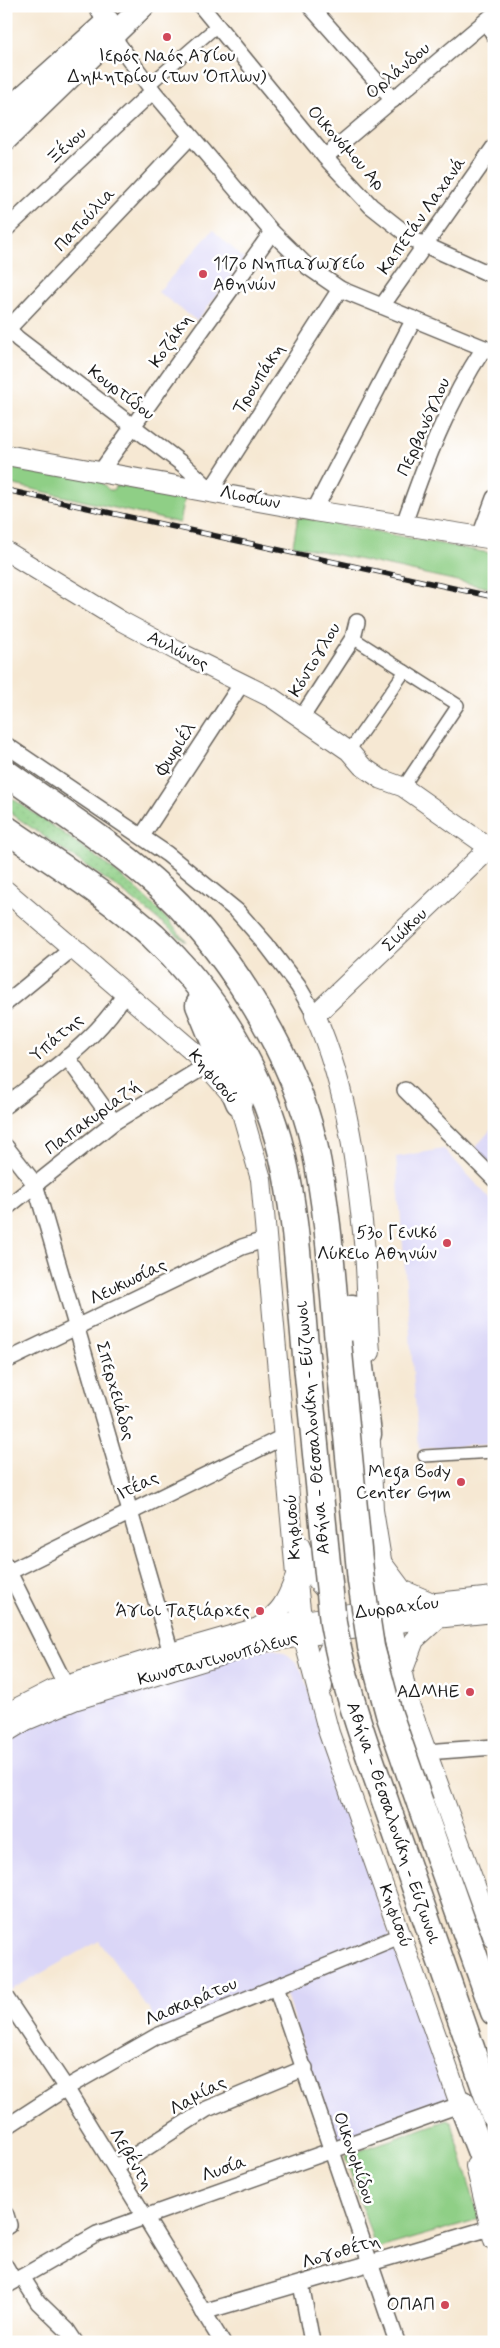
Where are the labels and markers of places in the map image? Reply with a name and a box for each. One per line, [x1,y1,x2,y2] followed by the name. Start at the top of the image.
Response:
[161,31,173,43] marker: Ιερός Ναός Αγίου Δημητρίου (των Όπλων)
[68,44,267,89] place label: Ιερός Ναός Αγίου Δημητρίου (των Όπλων)
[213,252,365,297] place label: 117ο Νηπιαγωγείο Αθηνών
[197,268,209,280] marker: 117ο Νηπιαγωγείο Αθηνών
[317,1221,437,1266] place label: 53ο Γενικό Λύκειο Αθηνών
[441,1237,453,1249] marker: 53ο Γενικό Λύκειο Αθηνών
[356,1460,451,1505] place label: Mega Body Center Gym
[455,1476,467,1488] marker: Mega Body Center Gym
[115,1599,250,1623] place label: Άγιοι Ταξιάρχες
[254,1605,266,1617] marker: Άγιοι Ταξιάρχες
[397,1680,460,1704] place label: ΑΔΜΗΕ
[464,1686,476,1698] marker: ΑΔΜΗΕ
[387,2293,435,2317] place label: ΟΠΑΠ
[439,2299,451,2311] marker: ΟΠΑΠ

